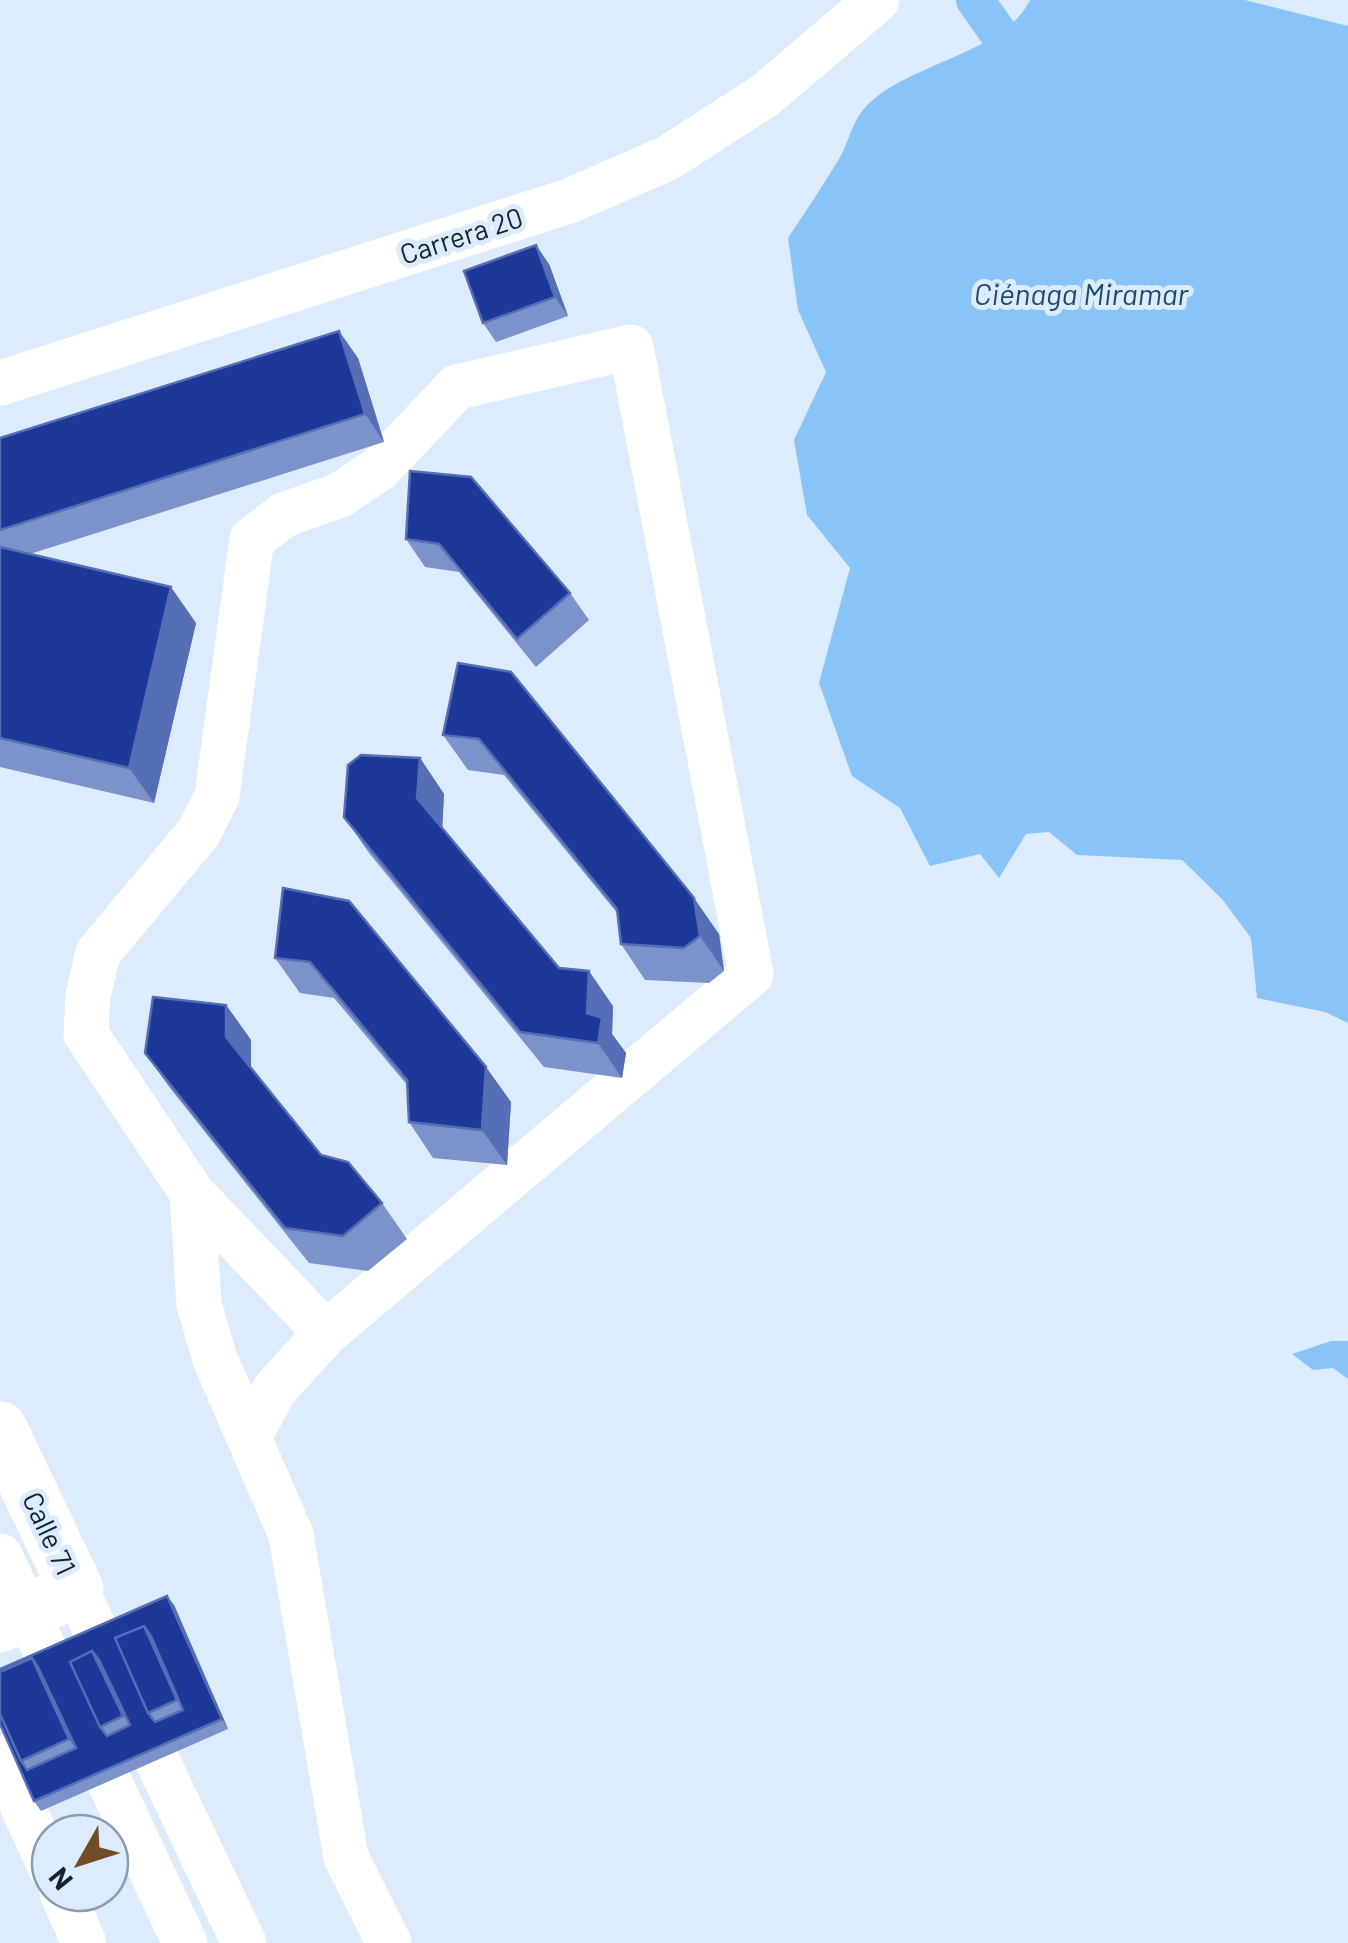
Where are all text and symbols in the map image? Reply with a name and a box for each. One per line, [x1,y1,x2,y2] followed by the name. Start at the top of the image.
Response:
[395,199,527,271] street label: Carrera 20
[974,275,1190,311] water label: Ciénaga Miramar
[16,1486,84,1580] street label: Calle 71
[30,1813,130,1913] north arrow
[41,1861,79,1897] text: N

